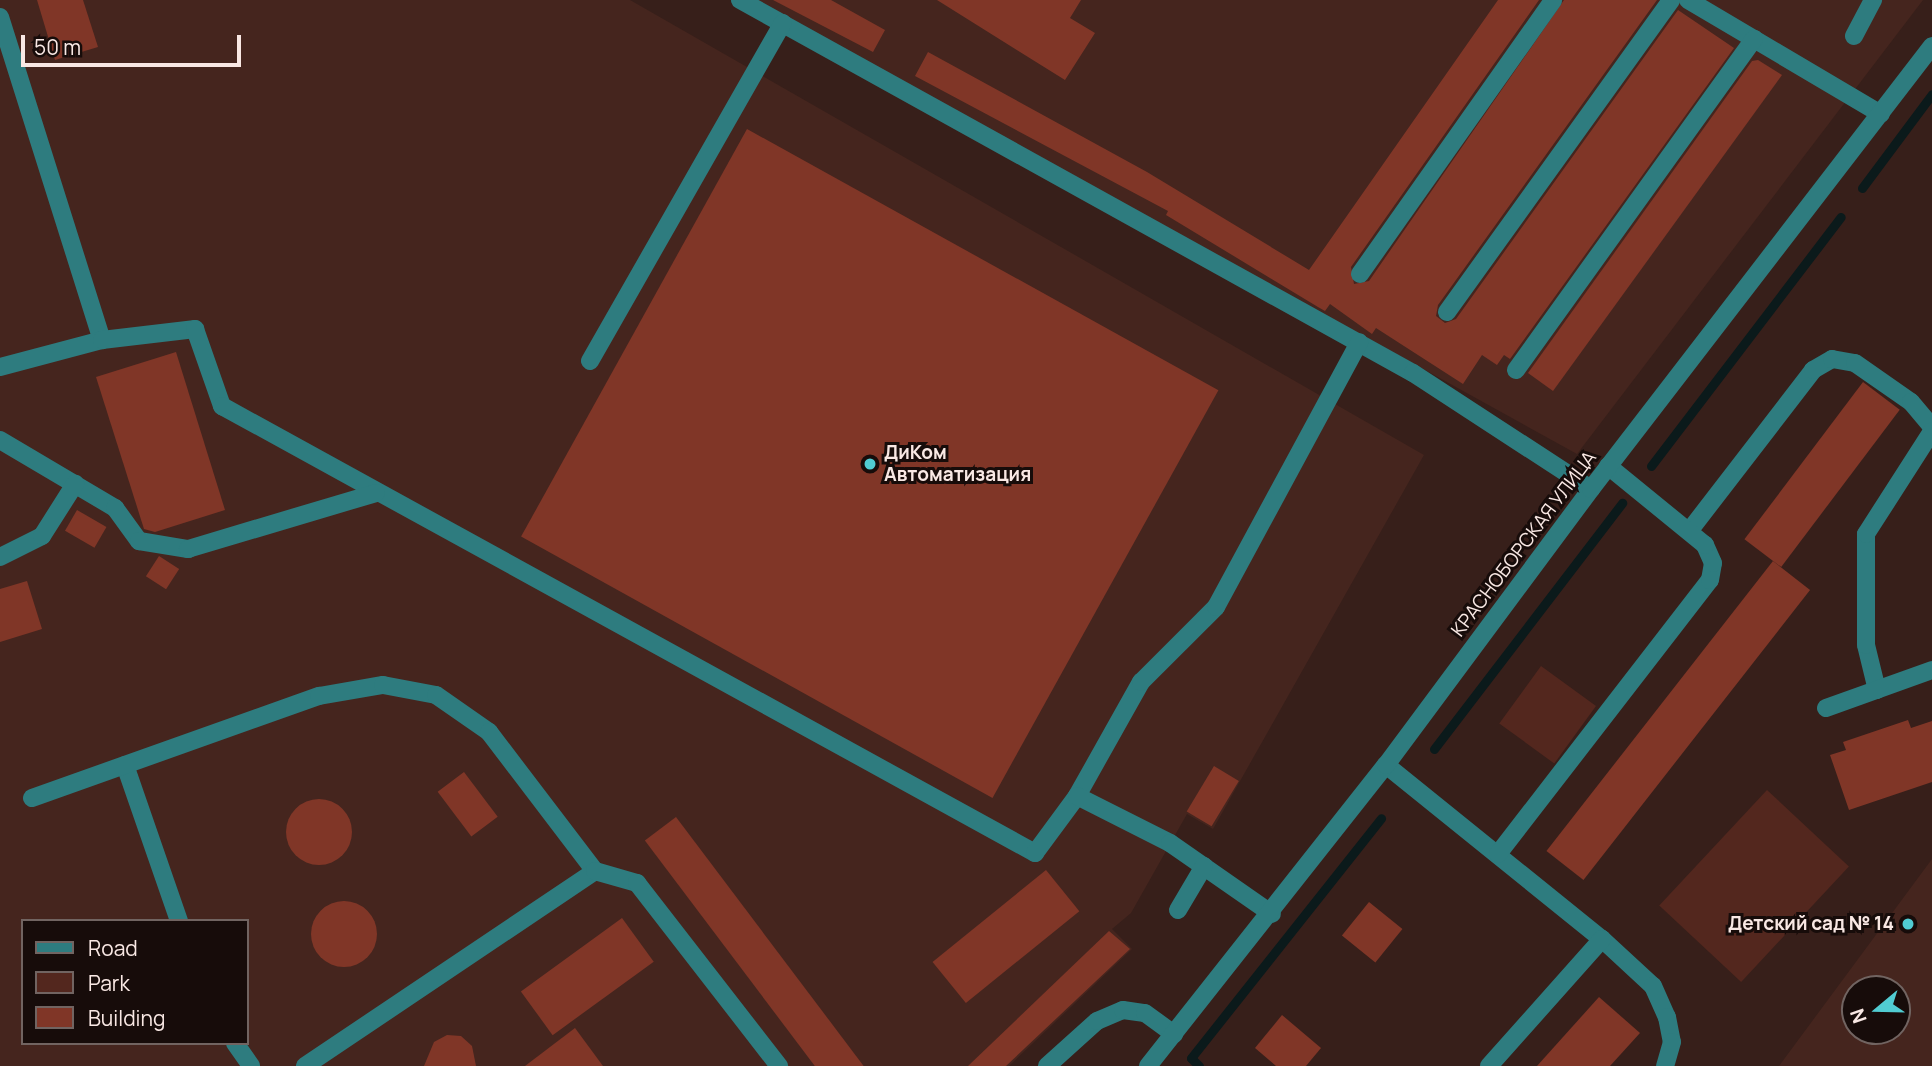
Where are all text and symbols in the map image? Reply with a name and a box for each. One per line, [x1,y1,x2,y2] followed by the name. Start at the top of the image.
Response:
[24,21,245,65] scale bar
[34,33,81,61] text: 50 m
[884,442,1031,486] place label: ДиКом Автоматизация
[1447,447,1601,641] street label: КРАСНОБОРСКАЯ УЛИЦА
[862,456,878,472] marker: ДиКом Автоматизация
[1728,913,1894,935] place label: Детский сад № 14
[1900,916,1916,932] marker: Детский сад № 14
[21,919,248,1045] legend
[88,934,138,962] text: Road
[88,969,130,997] text: Park
[1841,975,1911,1045] north arrow
[88,1004,165,1032] text: Building
[1844,1005,1873,1027] text: N

